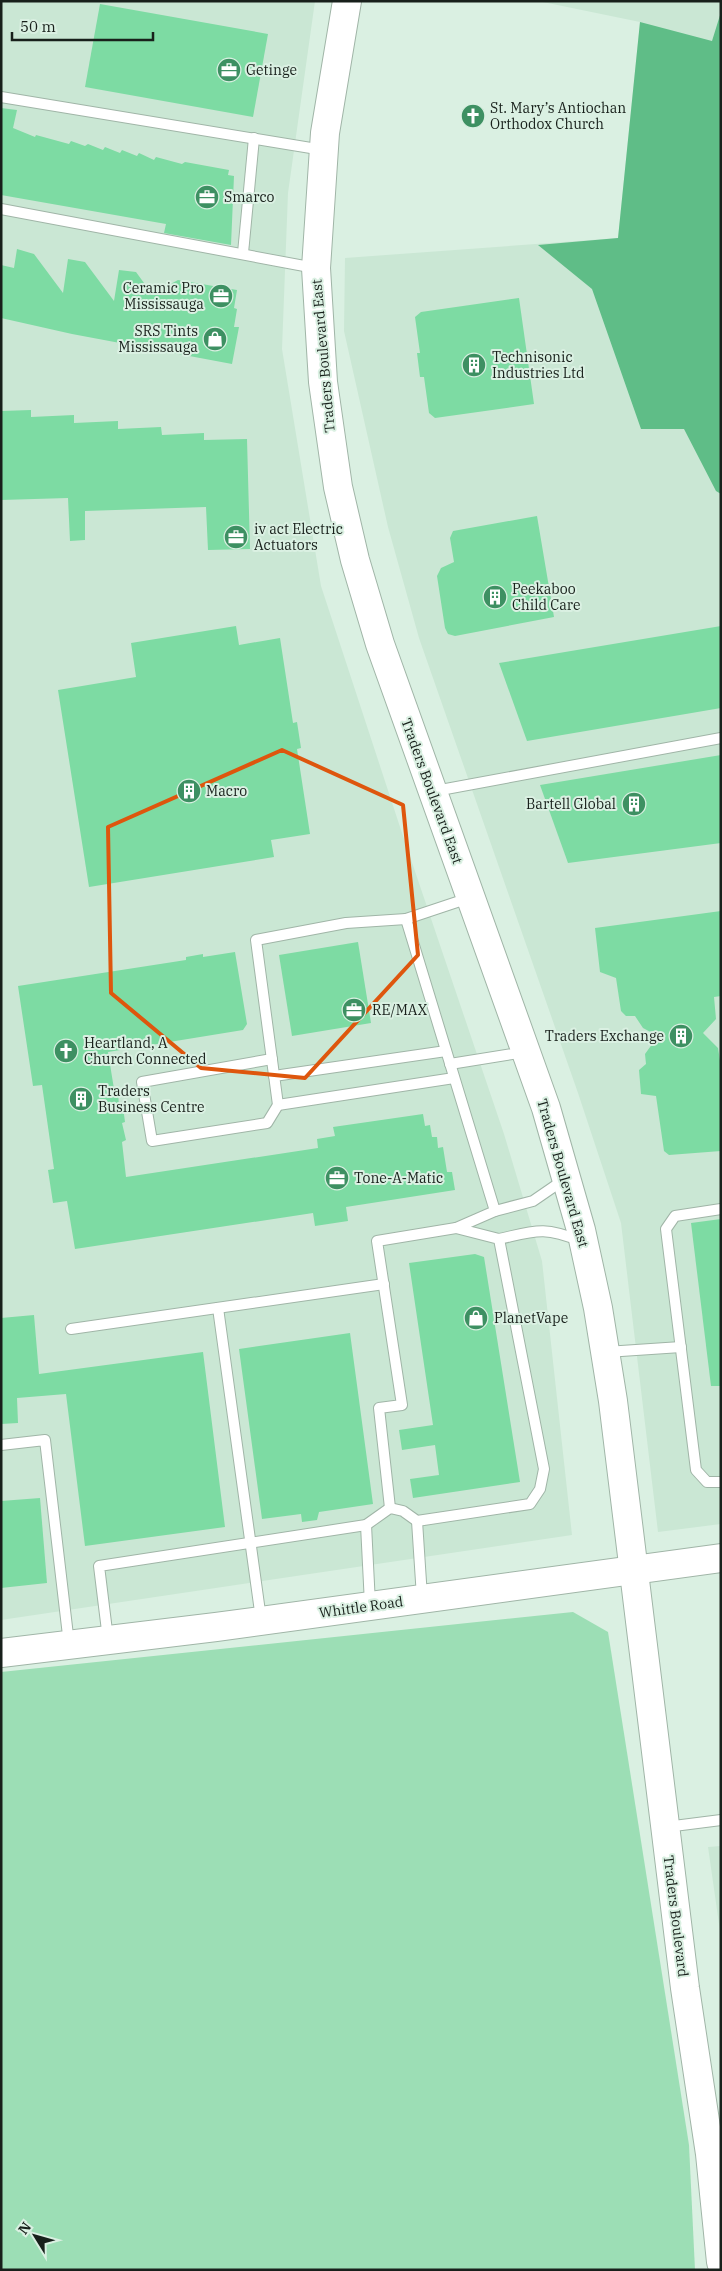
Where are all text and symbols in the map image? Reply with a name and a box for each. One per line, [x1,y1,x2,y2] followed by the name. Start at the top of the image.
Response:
[12,10,154,42] scale bar
[20,17,56,36] text: 50 m
[216,57,242,83] office icon: Getinge
[246,61,297,79] place label: Getinge
[490,99,626,133] place label: St. Mary’s Antiochan Orthodox Church
[460,103,486,129] church icon: St. Mary’s Antiochan Orthodox Church
[194,184,220,210] office icon: Smarco
[224,188,275,206] place label: Smarco
[123,279,204,313] place label: Ceramic Pro Mississauga
[307,279,339,433] street label: Traders Boulevard East
[208,283,234,309] office icon: Ceramic Pro Mississauga
[118,322,198,356] place label: SRS Tints Mississauga
[202,326,228,352] shop icon: SRS Tints Mississauga
[492,348,585,382] place label: Technisonic Industries Ltd
[461,352,487,378] building icon: Technisonic Industries Ltd
[254,520,343,554] place label: iv act Electric Actuators
[223,524,249,550] office icon: iv act Electric Actuators
[512,580,581,614] place label: Peekaboo Child Care
[482,584,508,610] building icon: Peekaboo Child Care
[397,716,467,866] street label: Traders Boulevard East
[176,778,202,804] building icon: Macro
[206,782,247,800] place label: Macro
[621,791,647,817] building icon: Bartell Global
[526,795,616,813] place label: Bartell Global
[341,997,367,1023] office icon: RE/MAX
[372,1001,428,1019] place label: RE/MAX
[668,1023,694,1049] building icon: Traders Exchange
[545,1027,664,1045] place label: Traders Exchange
[84,1034,207,1068] place label: Heartland, A Church Connected
[53,1038,79,1064] church icon: Heartland, A Church Connected
[98,1082,204,1116] place label: Traders Business Centre
[68,1086,94,1112] building icon: Traders Business Centre
[533,1097,593,1250] street label: Traders Boulevard East
[324,1165,350,1191] office icon: Tone-A-Matic
[354,1169,443,1187] place label: Tone-A-Matic
[463,1305,489,1331] shop icon: PlanetVape
[494,1309,568,1327] place label: PlanetVape
[318,1592,405,1622] street label: Whittle Road
[660,1854,692,1978] street label: Traders Boulevard
[10,2211,60,2261] north arrow
[14,2218,35,2238] text: N

